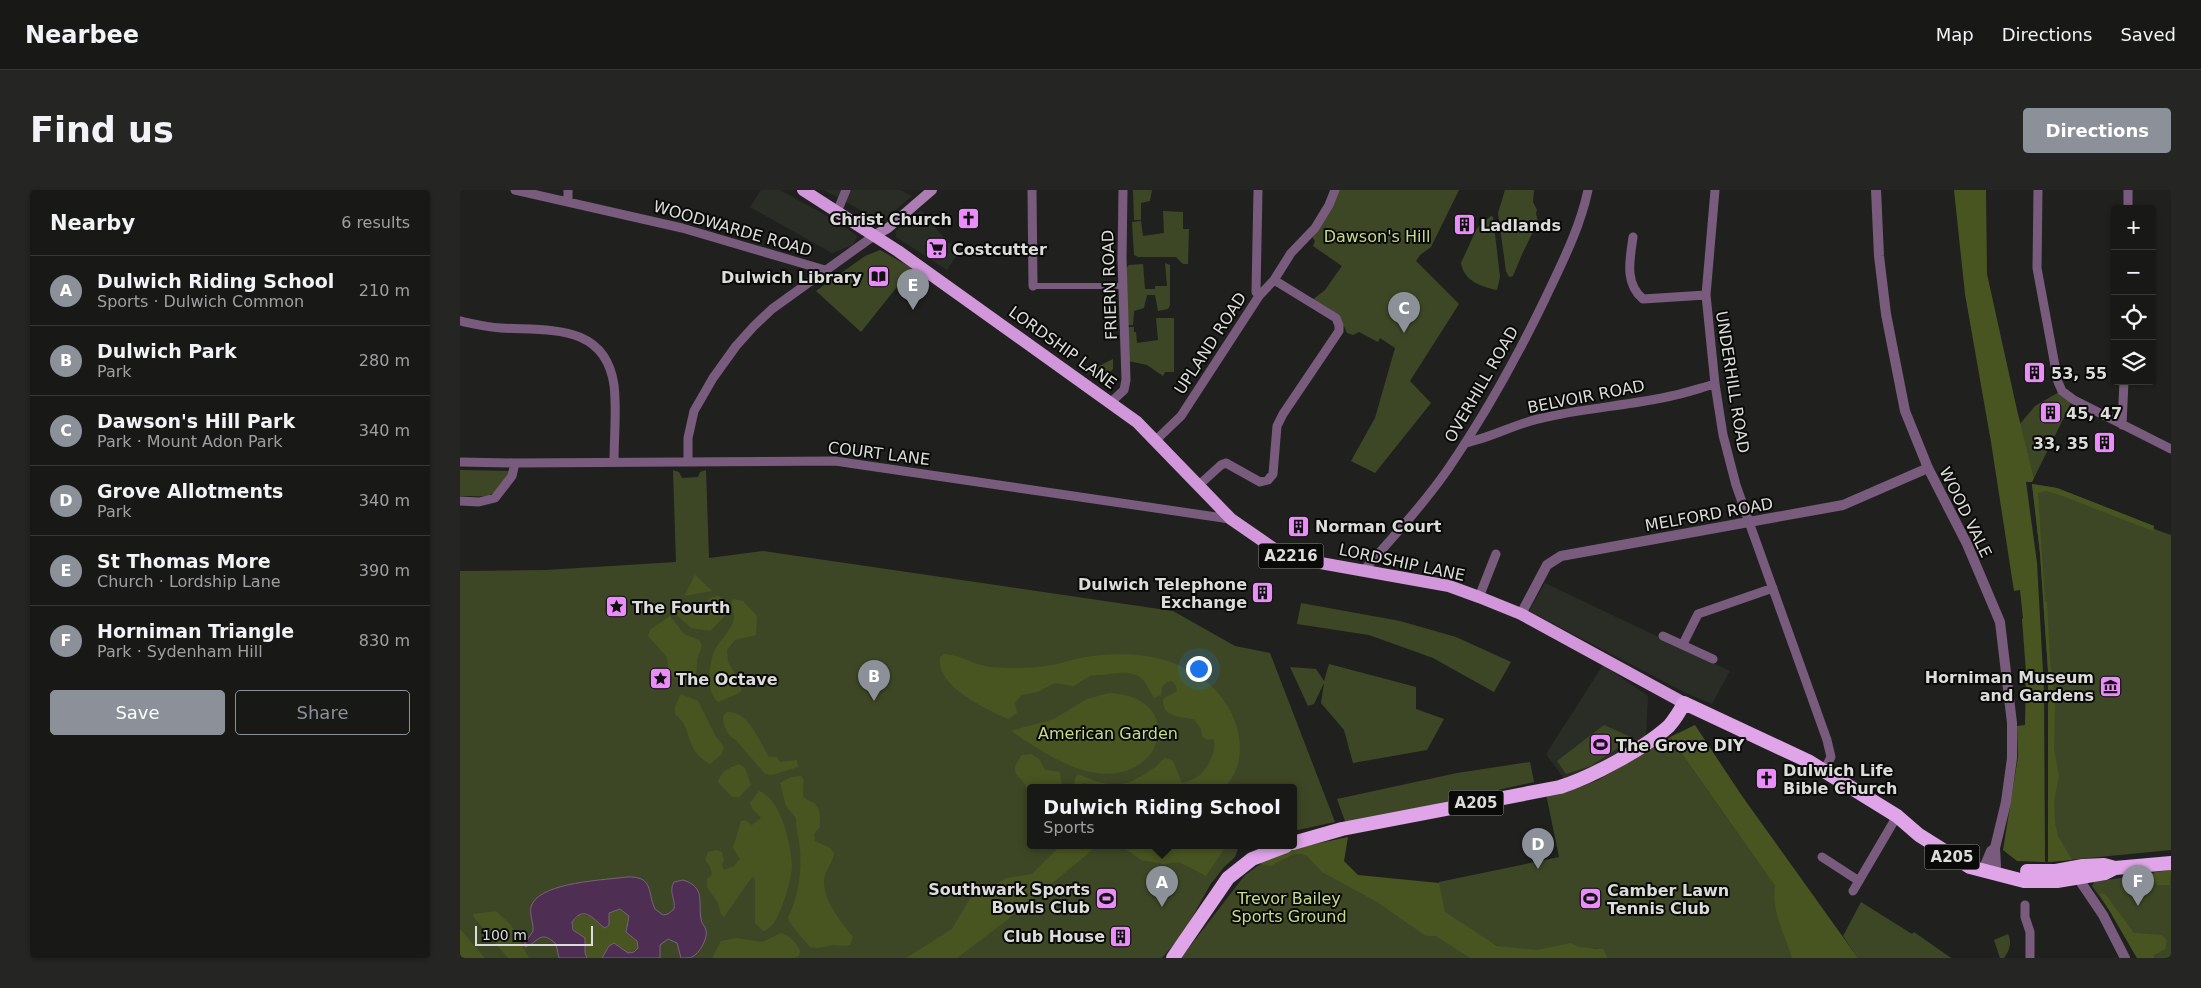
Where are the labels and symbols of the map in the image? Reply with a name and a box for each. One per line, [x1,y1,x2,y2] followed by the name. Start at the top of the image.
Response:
[651,197,815,260] street label: WOODWARDE ROAD
[956,207,980,231] church icon: Christ Church
[829,210,952,229] place label: Christ Church
[1452,213,1476,237] building icon: Ladlands
[1480,216,1561,235] place label: Ladlands
[1324,227,1430,246] park label: Dawson's Hill
[1098,230,1121,340] street label: FRIERN ROAD
[924,237,948,261] supermarket icon: Costcutter
[952,240,1047,259] place label: Costcutter
[866,265,890,289] library icon: Dulwich Library
[721,268,863,287] place label: Dulwich Library
[897,269,929,310] pin: E
[1170,289,1250,398] street label: UPLAND ROAD
[1388,292,1420,333] pin: C
[1005,302,1120,393] street label: LORDSHIP LANE
[1712,310,1753,454] street label: UNDERHILL ROAD
[1440,323,1522,446] street label: OVERHILL ROAD
[2023,361,2047,385] building icon: 53, 55
[2051,364,2107,383] place label: 53, 55
[1526,376,1646,417] street label: BELVOIR ROAD
[2038,401,2062,425] building icon: 45, 47
[2066,404,2122,423] place label: 45, 47
[2093,431,2117,455] building icon: 33, 35
[2033,434,2089,453] place label: 33, 35
[827,438,931,469] street label: COURT LANE
[1935,464,1996,561] street label: WOOD VALE
[1644,494,1775,535] street label: MELFORD ROAD
[1287,514,1311,538] building icon: Norman Court
[1315,517,1442,536] place label: Norman Court
[1337,540,1467,585] street label: LORDSHIP LANE
[1258,544,1324,568] road number: A2216
[1078,575,1247,612] place label: Dulwich Telephone Exchange
[1251,581,1275,605] building icon: Dulwich Telephone Exchange
[604,595,628,619] place icon: The Fourth
[632,598,730,617] place label: The Fourth
[1186,656,1212,682] your location
[858,660,890,701] pin: B
[648,667,672,691] place icon: The Octave
[1925,668,2094,705] place label: Horniman Museum and Gardens
[676,670,778,689] place label: The Octave
[2098,674,2122,698] museum icon: Horniman Museum and Gardens
[1038,724,1178,743] park label: American Garden
[1588,733,1612,757] sports icon: The Grove DIY
[1616,736,1745,755] place label: The Grove DIY
[1783,761,1897,798] place label: Dulwich Life Bible Church
[1755,767,1779,791] church icon: Dulwich Life Bible Church
[1448,790,1504,816] road number: A205
[1522,828,1554,869] pin: D
[1924,844,1980,870] road number: A205
[2122,865,2154,906] pin: F
[1146,866,1178,907] pin: A
[928,880,1090,917] place label: Southwark Sports Bowls Club
[1607,881,1729,918] place label: Camber Lawn Tennis Club
[1094,886,1118,910] sports icon: Southwark Sports Bowls Club
[1579,887,1603,911] sports icon: Camber Lawn Tennis Club
[1231,889,1347,926] park label: Trevor Bailey Sports Ground
[475,923,592,946] scale bar
[1109,924,1133,948] building icon: Club House
[1003,927,1105,946] place label: Club House

